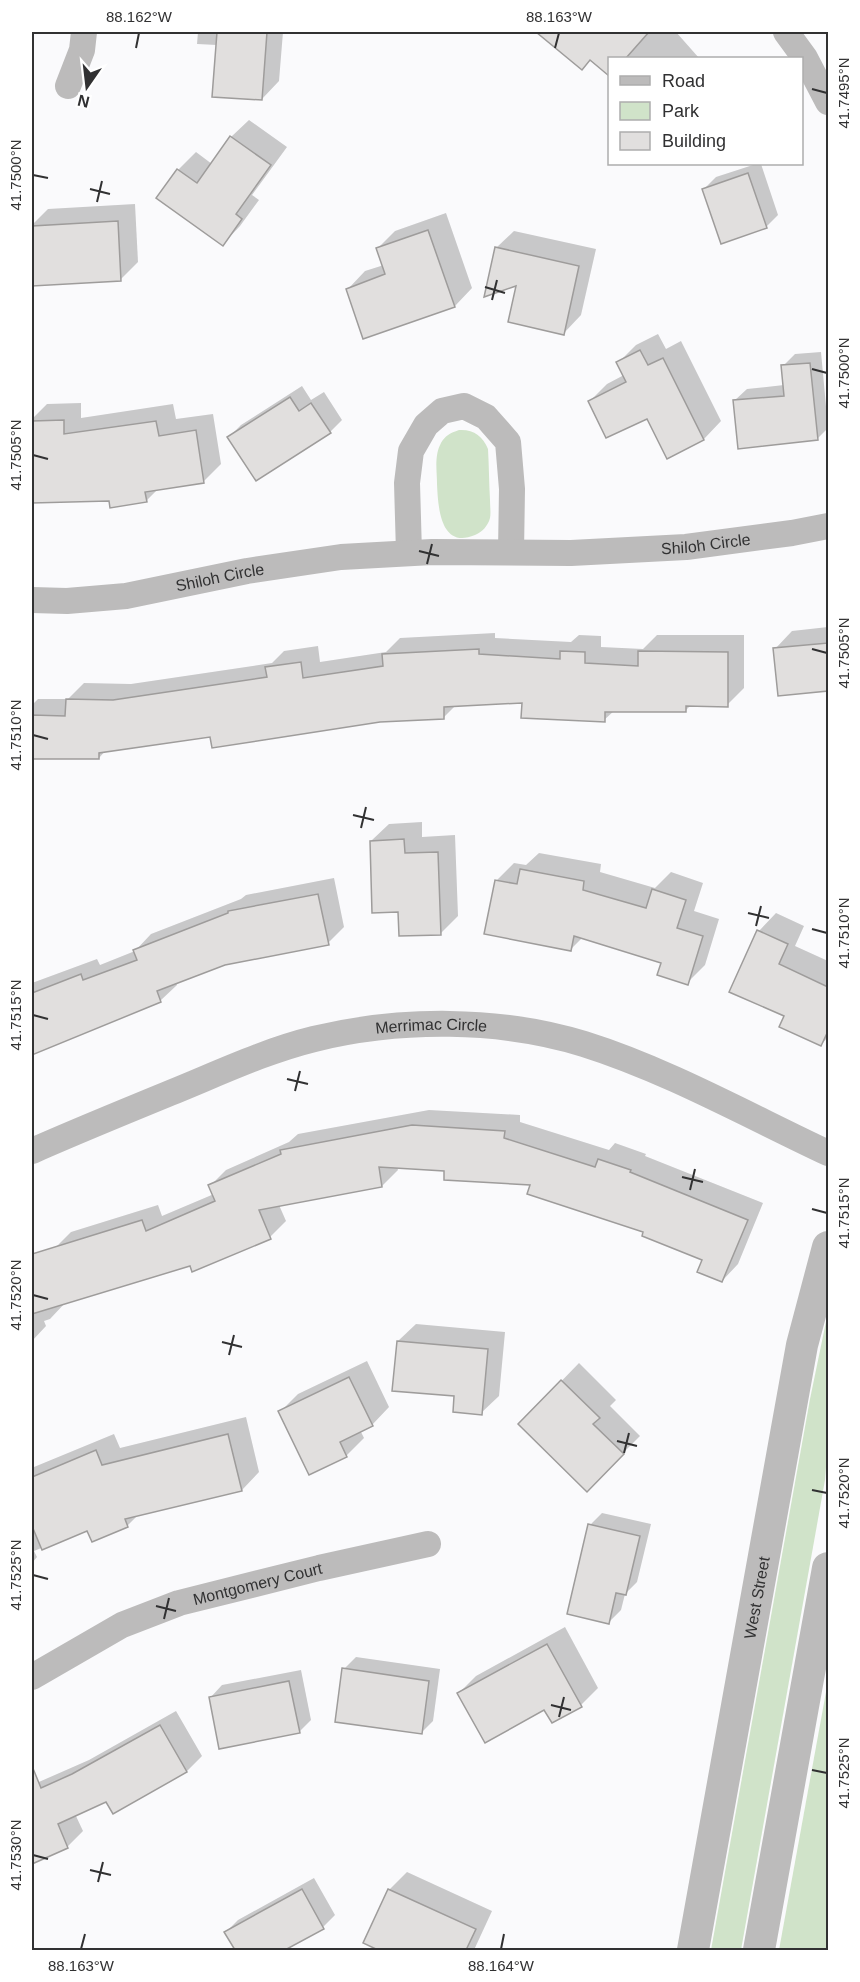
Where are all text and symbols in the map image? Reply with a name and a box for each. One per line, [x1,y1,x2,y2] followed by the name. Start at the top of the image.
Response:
[106,8,173,25] text: 88.162°W
[526,8,593,25] text: 88.163°W
[57,57,117,117] north arrow
[608,57,803,165] legend
[835,57,852,129] text: 41.7495°N
[662,71,705,91] text: Road
[76,91,91,111] text: N
[662,101,700,121] text: Park
[662,131,726,151] text: Building
[7,139,24,211] text: 41.7500°N
[835,337,852,409] text: 41.7500°N
[7,419,24,491] text: 41.7505°N
[661,530,751,557] street label: Shiloh Circle
[174,560,265,594] street label: Shiloh Circle
[835,617,852,689] text: 41.7505°N
[7,699,24,771] text: 41.7510°N
[835,897,852,969] text: 41.7510°N
[7,979,24,1051] text: 41.7515°N
[374,1015,488,1036] street label: Merrimac Circle
[835,1177,852,1249] text: 41.7515°N
[7,1259,24,1331] text: 41.7520°N
[835,1457,852,1529] text: 41.7520°N
[7,1539,24,1611] text: 41.7525°N
[741,1555,772,1640] street label: West Street
[191,1559,324,1608] street label: Montgomery Court
[835,1737,852,1809] text: 41.7525°N
[7,1819,24,1891] text: 41.7530°N
[48,1957,115,1974] text: 88.163°W
[468,1957,535,1974] text: 88.164°W

